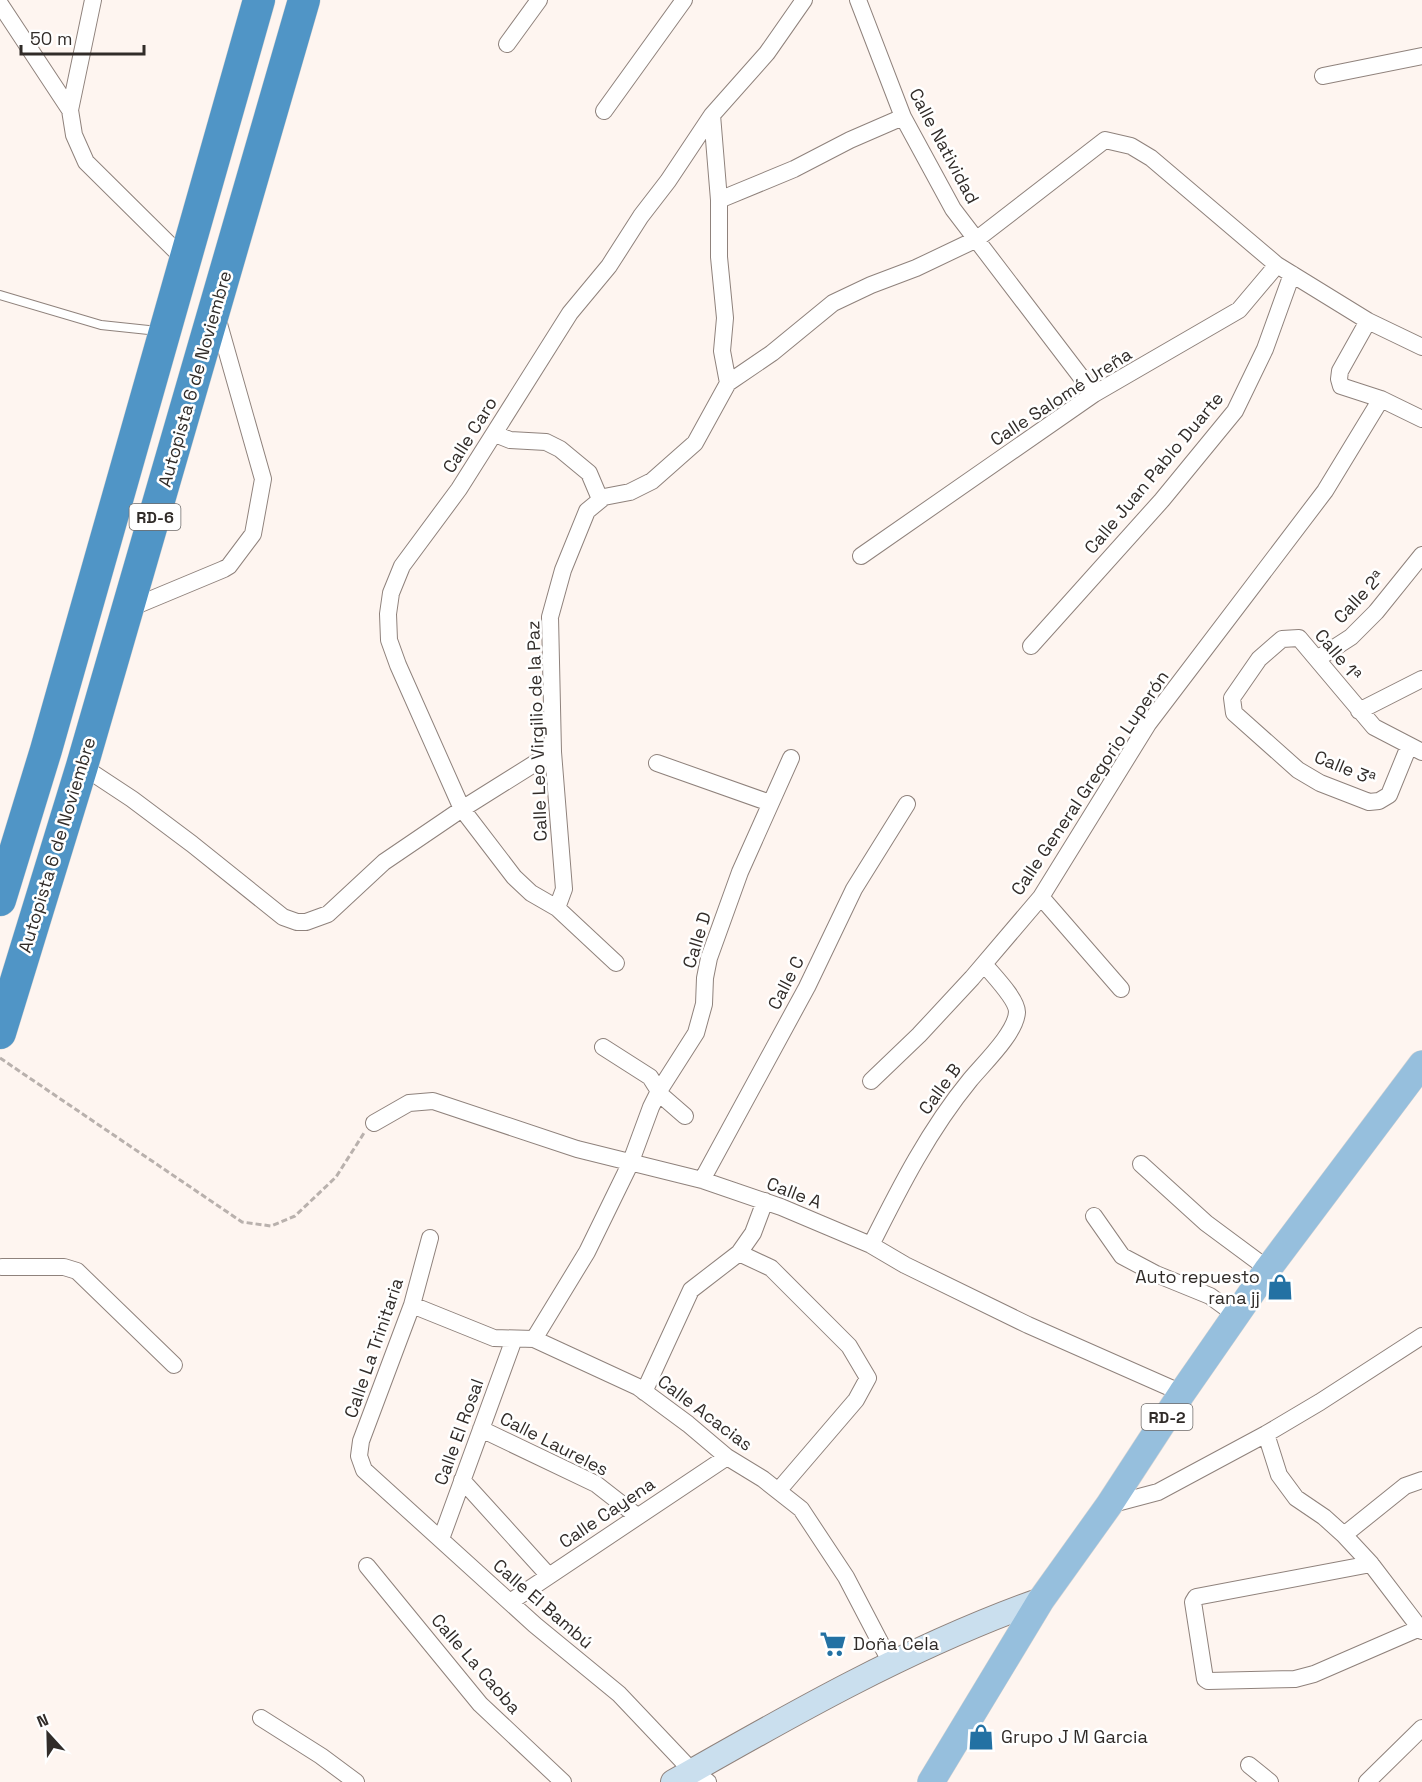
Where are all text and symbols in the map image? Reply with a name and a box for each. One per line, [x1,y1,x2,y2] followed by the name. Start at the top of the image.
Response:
[21,18,144,56] scale bar
[30,27,72,50] text: 50 m
[904,84,985,208] street label: Calle Natividad
[153,268,236,490] street label: Autopista 6 de Noviembre
[986,342,1136,451] street label: Calle Salomé Ureña
[1079,387,1228,558] street label: Calle Juan Pablo Duarte
[437,392,502,477] street label: Calle Caro
[130,504,180,530] road number: RD-6
[1328,565,1389,628] street label: Calle 2ª
[521,620,552,842] street label: Calle Leo Virgilio de la Paz
[1310,624,1367,686] street label: Calle 1ª
[1006,666,1174,900] street label: Calle General Gregorio Luperón
[13,734,100,955] street label: Autopista 6 de Noviembre
[1311,745,1380,790] street label: Calle 3ª
[677,909,716,971] street label: Calle D
[762,952,809,1014] street label: Calle C
[913,1059,966,1119] street label: Calle B
[763,1172,825,1214] street label: Calle A
[1135,1265,1260,1309] place label: Auto repuesto rana jj
[1265,1272,1295,1302] shop icon: Auto repuesto rana jj
[339,1275,408,1421] street label: Calle La Trinitaria
[653,1369,757,1456] street label: Calle Acacias
[429,1375,488,1488] street label: Calle El Rosal
[1142,1404,1192,1430] road number: RD-2
[496,1406,612,1481] street label: Calle Laureles
[554,1472,659,1553] street label: Calle Cayena
[488,1554,598,1653] street label: Calle El Bambú
[427,1609,526,1719] street label: Calle La Caoba
[818,1629,848,1659] supermarket icon: Doña Cela
[853,1632,939,1655] place label: Doña Cela
[18,1704,78,1764] north arrow
[34,1709,51,1732] text: N
[966,1722,996,1752] shop icon: Grupo J M Garcia
[1001,1725,1148,1748] place label: Grupo J M Garcia

